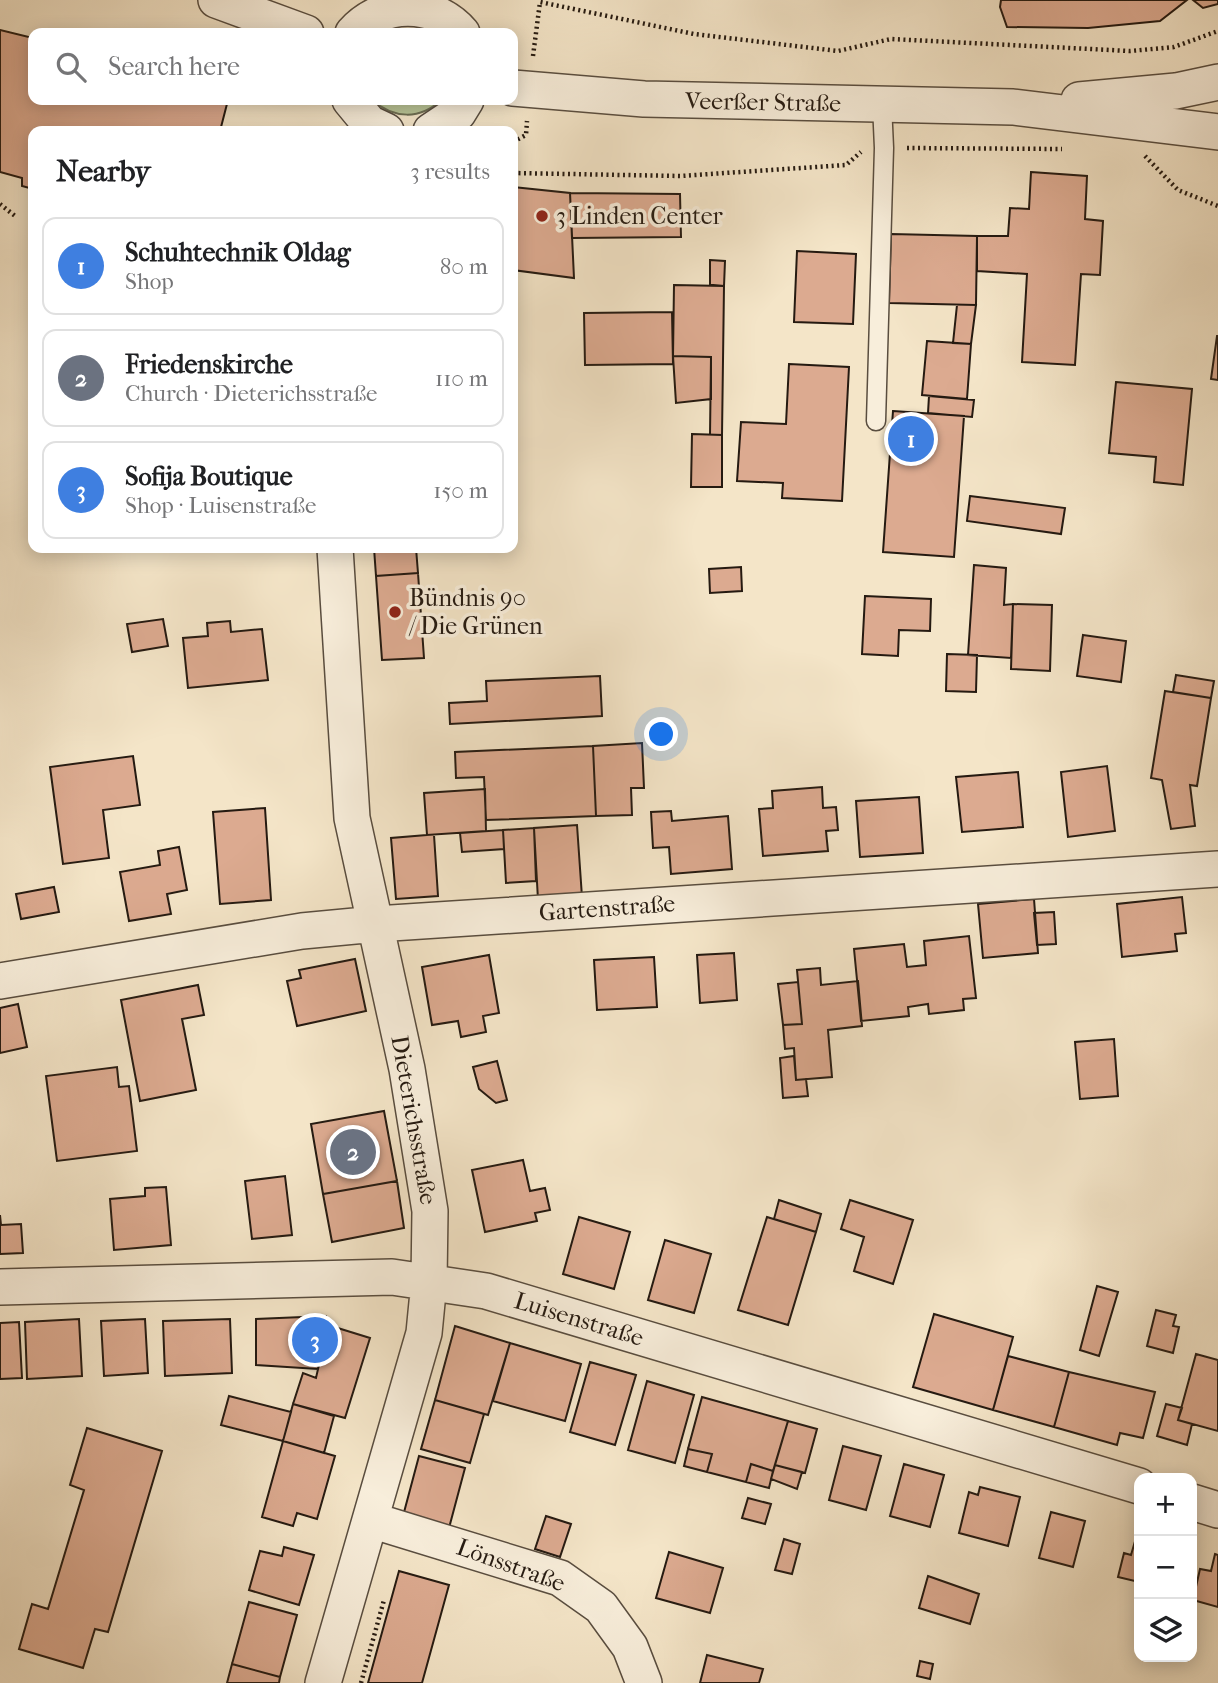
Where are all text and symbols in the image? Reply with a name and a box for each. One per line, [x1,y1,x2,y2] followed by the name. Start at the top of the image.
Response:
[28,28,518,105] search box
[52,48,90,86] icon: search
[108,51,240,82] text: Search here
[684,87,841,117] street label: Veerßer Straße
[56,154,151,189] text: Nearby
[410,158,490,185] text: 3 results
[556,202,724,230] place label: 3 Linden Center
[534,208,550,224] marker: 3 Linden Center
[125,237,351,268] text: Schuhtechnik Oldag
[77,253,85,280] text: 1
[440,253,488,280] text: 80 m
[125,268,174,295] text: Shop
[125,349,293,380] text: Friedenskirche
[75,365,87,392] text: 2
[435,365,488,392] text: 110 m
[125,380,377,407] text: Church · Dieterichsstraße
[888,413,934,465] pin: 1
[125,461,293,492] text: Sofija Boutique
[76,477,86,504] text: 3
[433,477,488,504] text: 150 m
[125,492,316,519] text: Shop · Luisenstraße
[408,584,543,640] place label: Bündnis 90 / Die Grünen
[387,604,403,620] marker: Bündnis 90 / Die Grünen
[644,717,678,751] your location
[538,889,676,927] street label: Gartenstraße
[385,1033,443,1207] street label: Dieterichsstraße
[330,1126,376,1178] pin: 2
[511,1286,647,1352] street label: Luisenstraße
[292,1314,338,1366] pin: 3
[1134,1473,1197,1662] map controls
[1134,1473,1197,1536] button: +
[453,1532,569,1598] street label: Lönsstraße
[1134,1536,1197,1599] button: −
[1134,1599,1197,1662] button: layers

